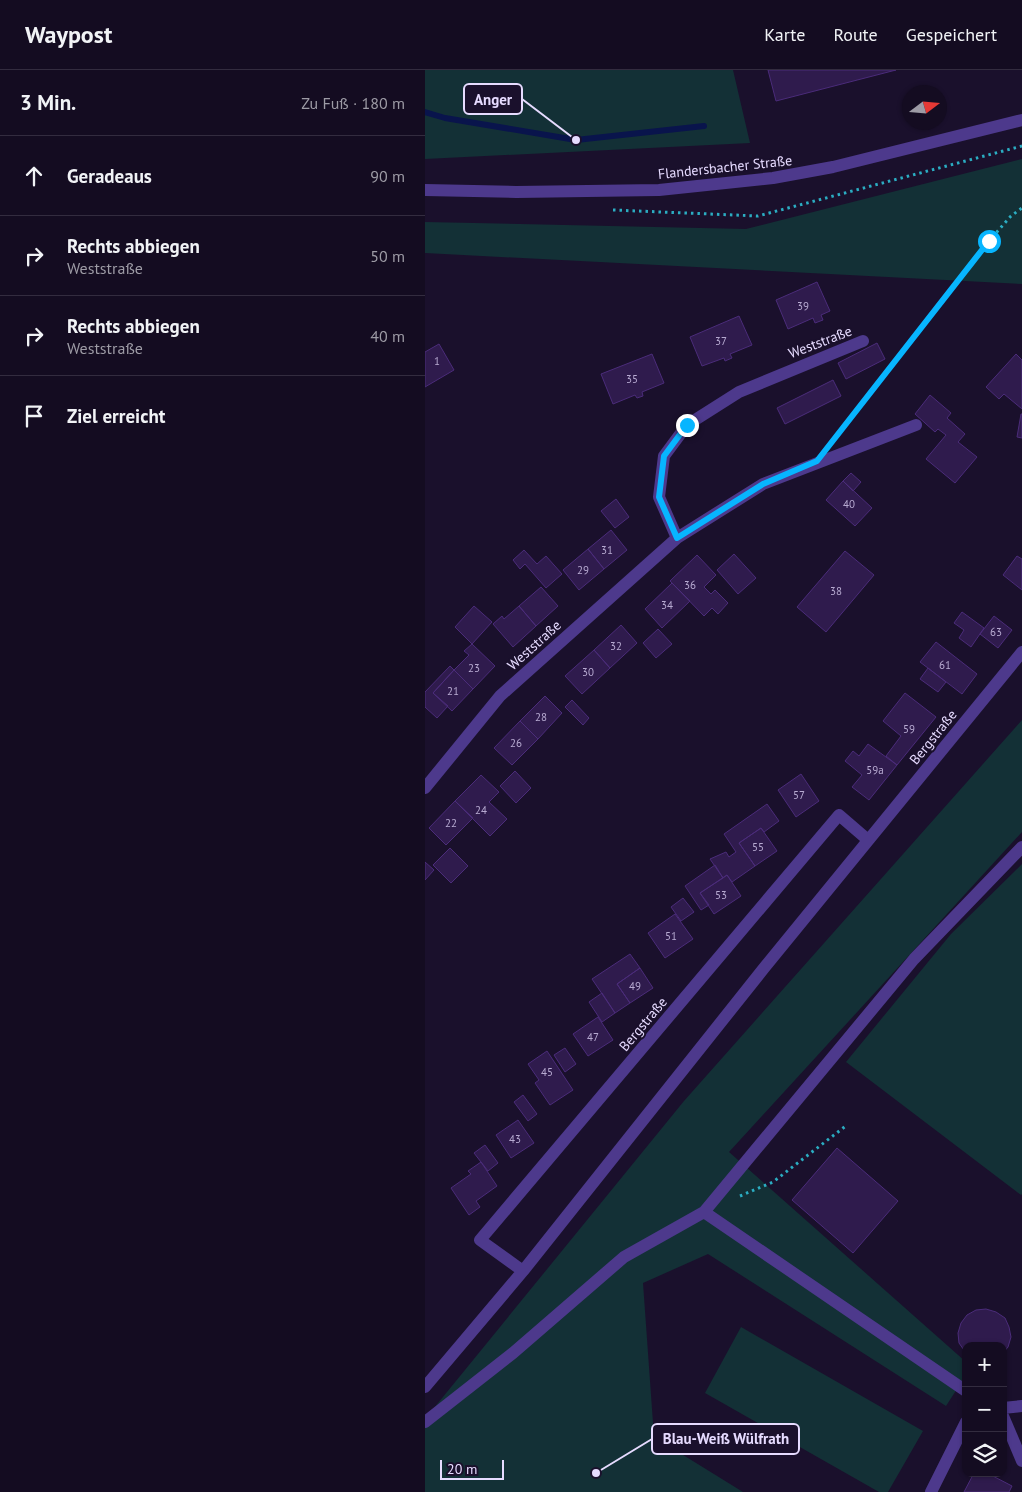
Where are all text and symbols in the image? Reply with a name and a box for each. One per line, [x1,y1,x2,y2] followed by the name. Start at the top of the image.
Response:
[25,19,112,50] text: Waypost
[764,23,805,46] text: Karte
[833,23,878,46] text: Route
[906,23,997,46] text: Gespeichert
[464,84,522,114] callout: Anger
[902,85,947,130] north arrow
[20,89,76,116] text: 3 Min.
[474,90,513,109] text: Anger
[301,93,405,113] text: Zu Fuß · 180 m
[657,151,793,183] street label: Flandersbacher Straße
[20,162,48,190] icon: ahead
[67,164,152,188] text: Geradeaus
[370,166,405,186] text: 90 m
[978,230,1001,253] route start
[67,234,200,258] text: Rechts abbiegen
[20,242,48,270] icon: right
[370,246,405,266] text: 50 m
[67,258,143,278] text: Weststraße
[797,299,809,313] house number: 39
[67,314,200,338] text: Rechts abbiegen
[20,322,48,350] icon: right
[786,322,854,362] street label: Weststraße
[370,326,405,346] text: 40 m
[715,334,727,348] house number: 37
[67,338,143,358] text: Weststraße
[434,354,440,368] house number: 1
[626,372,638,386] house number: 35
[20,402,48,430] icon: arrive
[67,404,165,428] text: Ziel erreicht
[676,414,699,437] route end
[843,497,855,511] house number: 40
[601,543,613,557] house number: 31
[577,563,589,577] house number: 29
[684,578,696,592] house number: 36
[830,584,842,598] house number: 38
[661,598,673,612] house number: 34
[503,616,565,674] street label: Weststraße
[990,625,1002,639] house number: 63
[610,639,622,653] house number: 32
[939,658,951,672] house number: 61
[468,661,480,675] house number: 23
[582,665,594,679] house number: 30
[447,684,459,698] house number: 21
[905,706,961,768] street label: Bergstraße
[535,710,547,724] house number: 28
[903,722,915,736] house number: 59
[510,736,522,750] house number: 26
[866,763,884,777] house number: 59a
[793,788,805,802] house number: 57
[475,803,487,817] house number: 24
[445,816,457,830] house number: 22
[752,840,764,854] house number: 55
[715,888,727,902] house number: 53
[665,929,677,943] house number: 51
[629,979,641,993] house number: 49
[615,993,671,1055] street label: Bergstraße
[587,1030,599,1044] house number: 47
[541,1065,553,1079] house number: 45
[509,1132,521,1146] house number: 43
[962,1342,1007,1477] map controls
[962,1342,1007,1387] button: +
[962,1387,1007,1432] button: −
[652,1424,799,1454] callout: Blau-Weiß Wülfrath
[663,1429,789,1448] text: Blau-Weiß Wülfrath
[962,1432,1007,1477] button: layers
[440,1457,504,1480] scale bar
[447,1460,477,1478] text: 20 m

